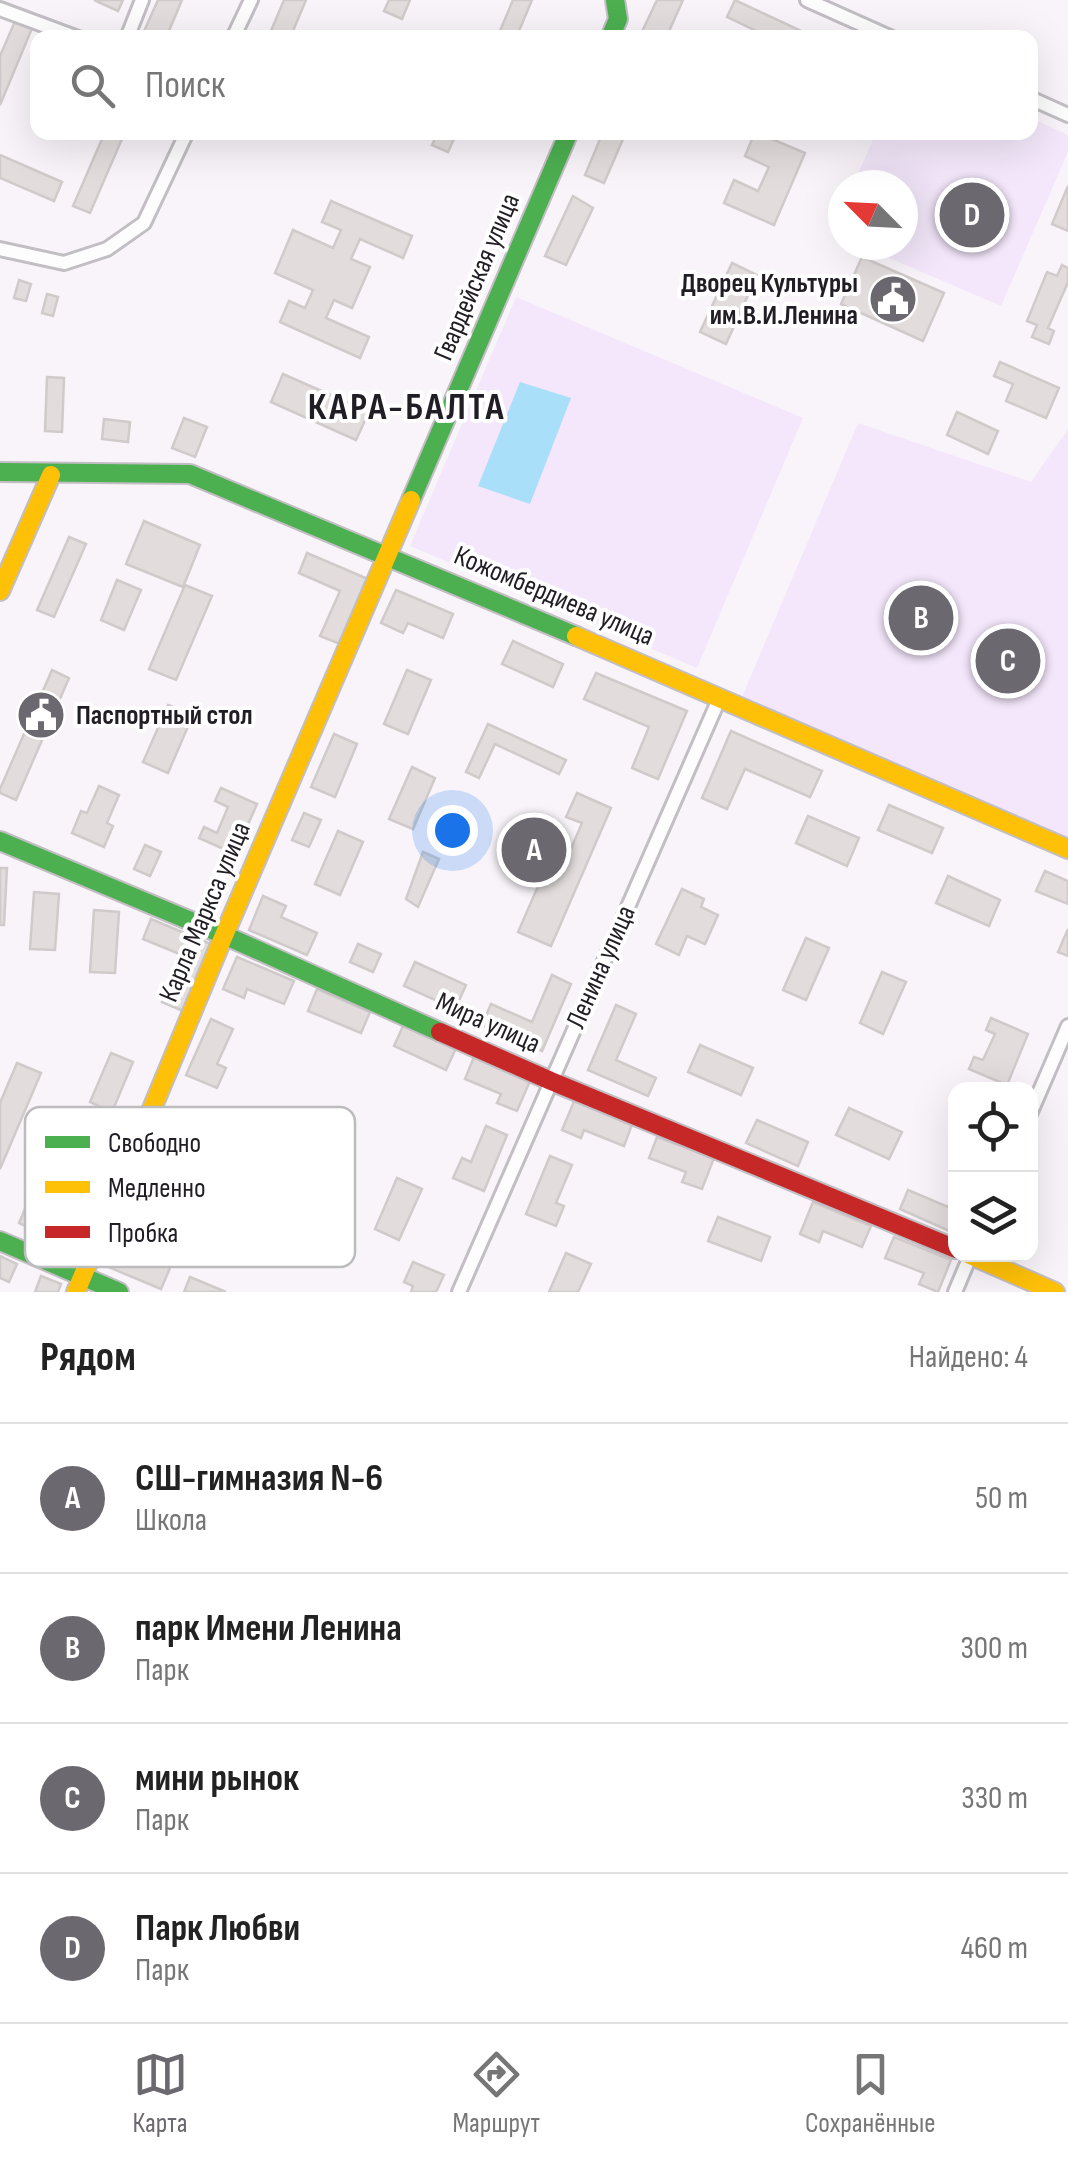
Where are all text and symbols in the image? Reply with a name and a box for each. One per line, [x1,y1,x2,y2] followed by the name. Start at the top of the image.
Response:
[30,30,1038,140] search box
[65,58,120,113] icon: search
[145,63,225,108] text: Поиск
[828,170,918,260] north arrow
[940,178,1004,252] pin: D
[427,189,527,365] street label: Гвардейская улица
[681,267,858,332] place label: Дворец Культуры им.В.И.Ленина
[867,273,919,325] public building icon: Дворец Культуры им.В.И.Ленина
[308,385,506,430] district label: КАРА-БАЛТА
[449,539,659,653] street label: Кожомбердиева улица
[888,580,954,656] pin: B
[976,624,1040,698] pin: C
[15,689,67,741] public building icon: Паспортный стол
[76,699,253,732] place label: Паспортный стол
[427,805,478,856] your location
[502,812,566,888] pin: A
[152,817,258,1007] street label: Карла Маркса улица
[559,901,643,1033] street label: Ленина улица
[431,985,545,1061] street label: Мира улица
[948,1082,1038,1262] map controls
[948,1082,1038,1172] button: locate
[25,1107,355,1267] legend
[108,1127,201,1160] text: Свободно
[108,1172,206,1205] text: Медленно
[948,1172,1038,1262] button: layers
[108,1217,178,1250] text: Пробка
[40,1332,136,1383] text: Рядом
[909,1338,1028,1377] text: Найдено: 4
[135,1456,383,1501] text: СШ-гимназия N-6
[65,1479,80,1518] text: A
[975,1479,1028,1518] text: 50 m
[135,1501,207,1540] text: Школа
[135,1606,402,1651] text: парк Имени Ленина
[65,1629,80,1668] text: B
[960,1629,1028,1668] text: 300 m
[135,1651,189,1690] text: Парк
[135,1756,299,1801] text: мини рынок
[64,1779,81,1818] text: C
[961,1779,1028,1818] text: 330 m
[135,1801,189,1840] text: Парк
[135,1906,300,1951] text: Парк Любви
[64,1929,81,1968] text: D
[961,1929,1028,1968] text: 460 m
[135,1951,189,1990] text: Парк
[132,2047,188,2140] tab: Карта
[452,2047,540,2140] tab: Маршрут
[805,2047,936,2140] tab: Сохранённые

